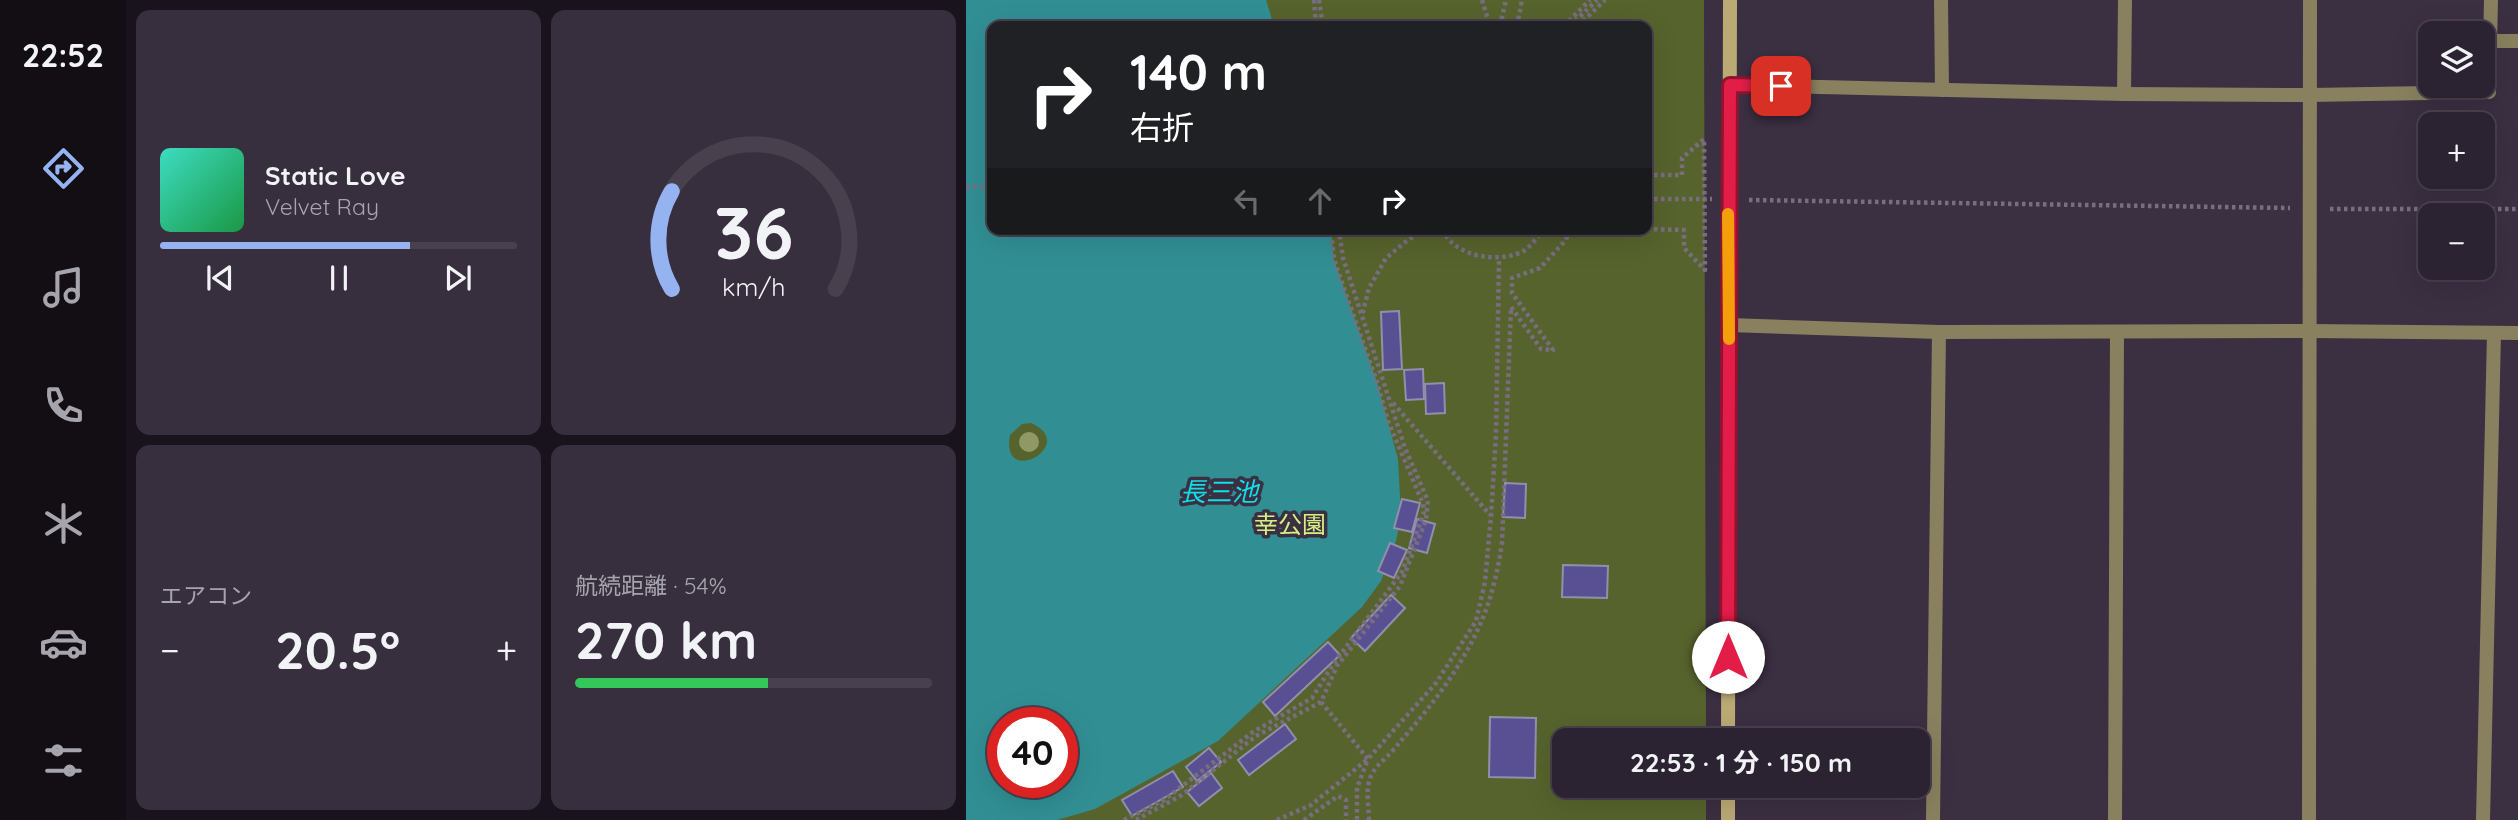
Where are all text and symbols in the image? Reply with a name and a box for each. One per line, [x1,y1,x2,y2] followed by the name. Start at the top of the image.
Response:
[2418,21,2495,280] map controls
[2418,21,2495,98] button: layers
[22,35,104,75] text: 22:52
[1130,41,1267,102] text: 140 m
[1015,49,1106,140] icon: right
[1751,56,1811,116] pin
[1762,67,1800,105] icon: arrive
[1130,107,1194,147] text: 右折
[2418,112,2495,189] button: +
[39,144,88,193] icon: directions
[265,159,406,192] text: Static Love
[1228,182,1266,220] icon: left
[1301,182,1339,220] icon: ahead
[1374,182,1412,220] icon: right
[714,186,793,277] text: 36
[265,192,379,221] text: Velvet Ray
[2418,203,2495,280] button: −
[201,259,239,297] icon: previous
[320,259,358,297] icon: pause
[439,259,477,297] icon: next
[39,263,88,312] icon: music
[722,271,785,302] text: km/h
[39,381,88,430] icon: phone
[1180,475,1261,508] water label: 長三池
[39,499,88,548] icon: climate
[1254,509,1326,539] park label: 幸公園
[575,571,727,600] text: 航続距離 · 54%
[160,581,252,610] text: エアコン
[575,607,757,672] text: 270 km
[275,617,400,682] text: 20.5°
[39,618,88,667] icon: car
[1691,620,1765,694] position arrow
[160,626,180,674] text: −
[496,626,517,674] text: +
[987,707,1078,798] speed limit sign: 40
[39,736,88,785] icon: filters
[1630,746,1852,779] text: 22:53 · 1 分 · 150 m

